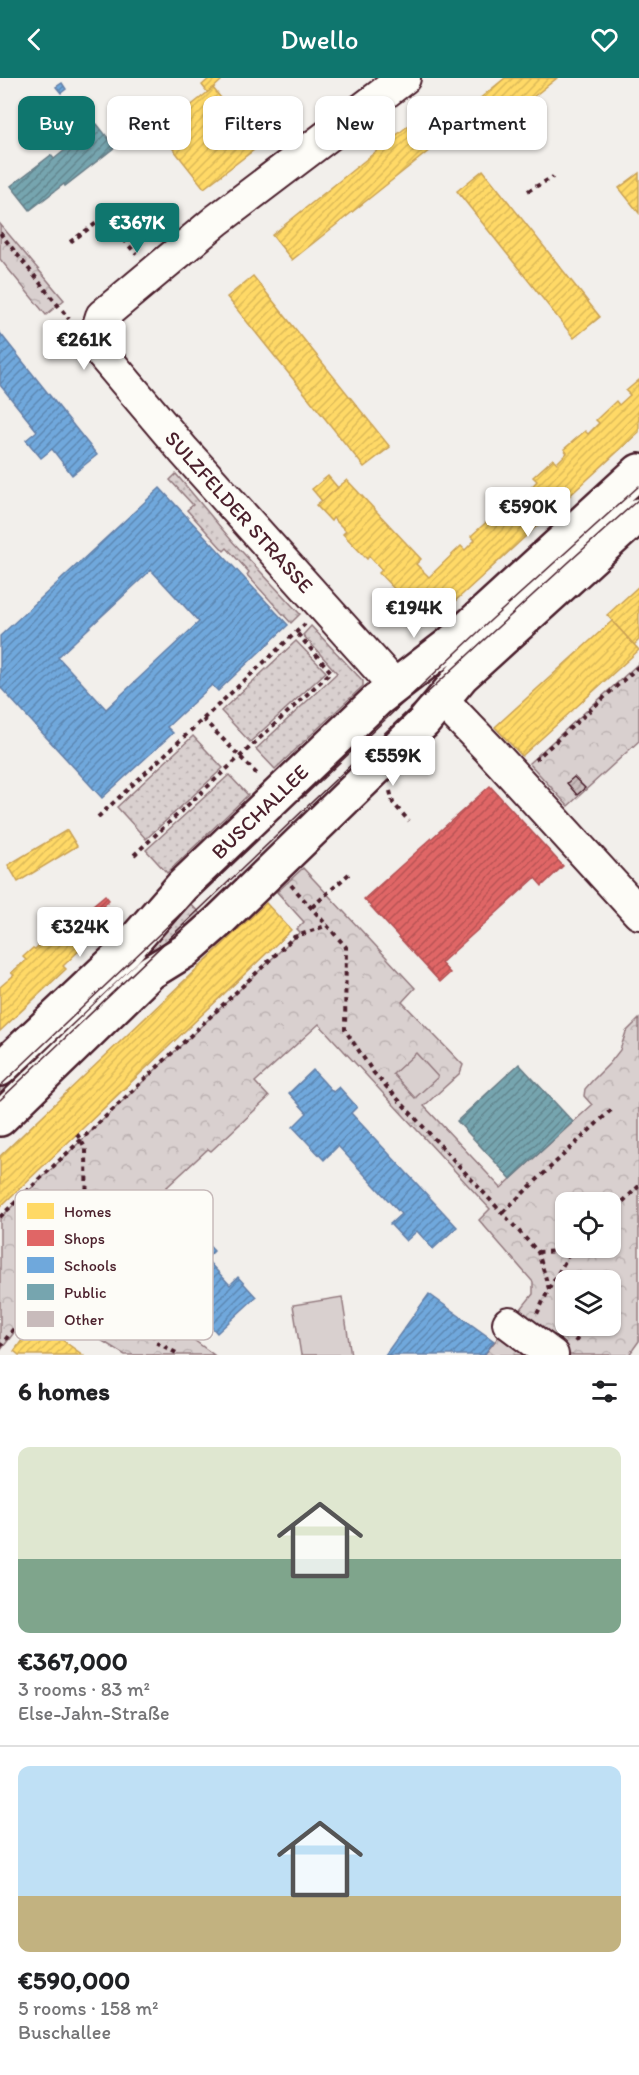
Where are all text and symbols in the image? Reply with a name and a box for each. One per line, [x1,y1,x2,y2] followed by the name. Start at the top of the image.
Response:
[18,23,51,56] icon: back
[280,23,359,56] text: Dwello
[588,23,621,56] icon: heart
[18,96,95,150] chip: Buy
[107,96,191,150] chip: Rent
[203,96,303,150] chip: Filters
[315,96,395,150] chip: New
[407,96,547,150] chip: Apartment
[95,203,179,254] pin: €367K
[109,210,165,234] text: €367K
[42,320,126,371] pin: €261K
[57,327,111,351] text: €261K
[160,425,319,598] street label: SULZFELDER STRASSE
[486,487,570,538] pin: €590K
[499,494,557,518] text: €590K
[372,588,456,639] pin: €194K
[386,595,442,619] text: €194K
[351,736,435,787] pin: €559K
[365,743,421,767] text: €559K
[206,759,313,864] street label: BUSCHALLEE
[38,907,122,958] pin: €324K
[51,914,109,938] text: €324K
[15,1190,213,1340] legend
[555,1192,621,1336] map controls
[555,1192,621,1258] button: locate
[64,1202,111,1221] text: Homes
[64,1229,105,1248] text: Shops
[64,1256,117,1275] text: Schools
[555,1270,621,1336] button: layers
[64,1283,106,1302] text: Public
[64,1310,104,1329] text: Other
[18,1375,110,1407] text: 6 homes
[588,1375,621,1408] icon: filters
[266,1486,374,1594] icon: home
[18,1645,128,1677] text: €367,000
[18,1677,150,1701] text: 3 rooms · 83 m²
[18,1701,170,1725] text: Else-Jahn-Straße
[266,1805,374,1913] icon: home
[18,1964,130,1996] text: €590,000
[18,1996,159,2020] text: 5 rooms · 158 m²
[18,2020,111,2044] text: Buschallee

